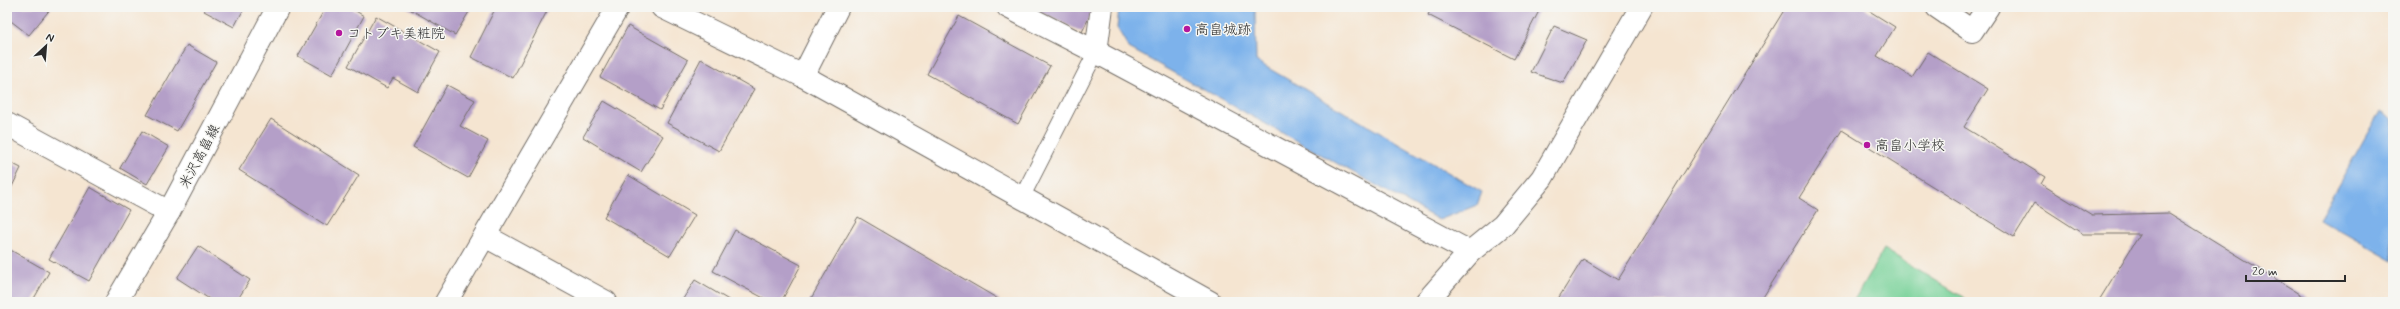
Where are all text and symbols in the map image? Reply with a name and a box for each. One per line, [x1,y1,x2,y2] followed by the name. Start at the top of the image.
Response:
[1195,21,1251,39] place label: 高畠城跡
[1182,24,1192,34] marker: 高畠城跡
[347,25,445,43] place label: コトブキ美粧院
[26,26,66,66] north arrow
[334,28,344,38] marker: コトブキ美粧院
[44,30,56,46] text: N
[176,121,224,192] street label: 米沢高畠線
[1875,137,1945,155] place label: 高畠小学校
[1862,140,1872,150] marker: 高畠小学校
[2246,257,2345,283] scale bar
[2252,264,2278,280] text: 20 m

